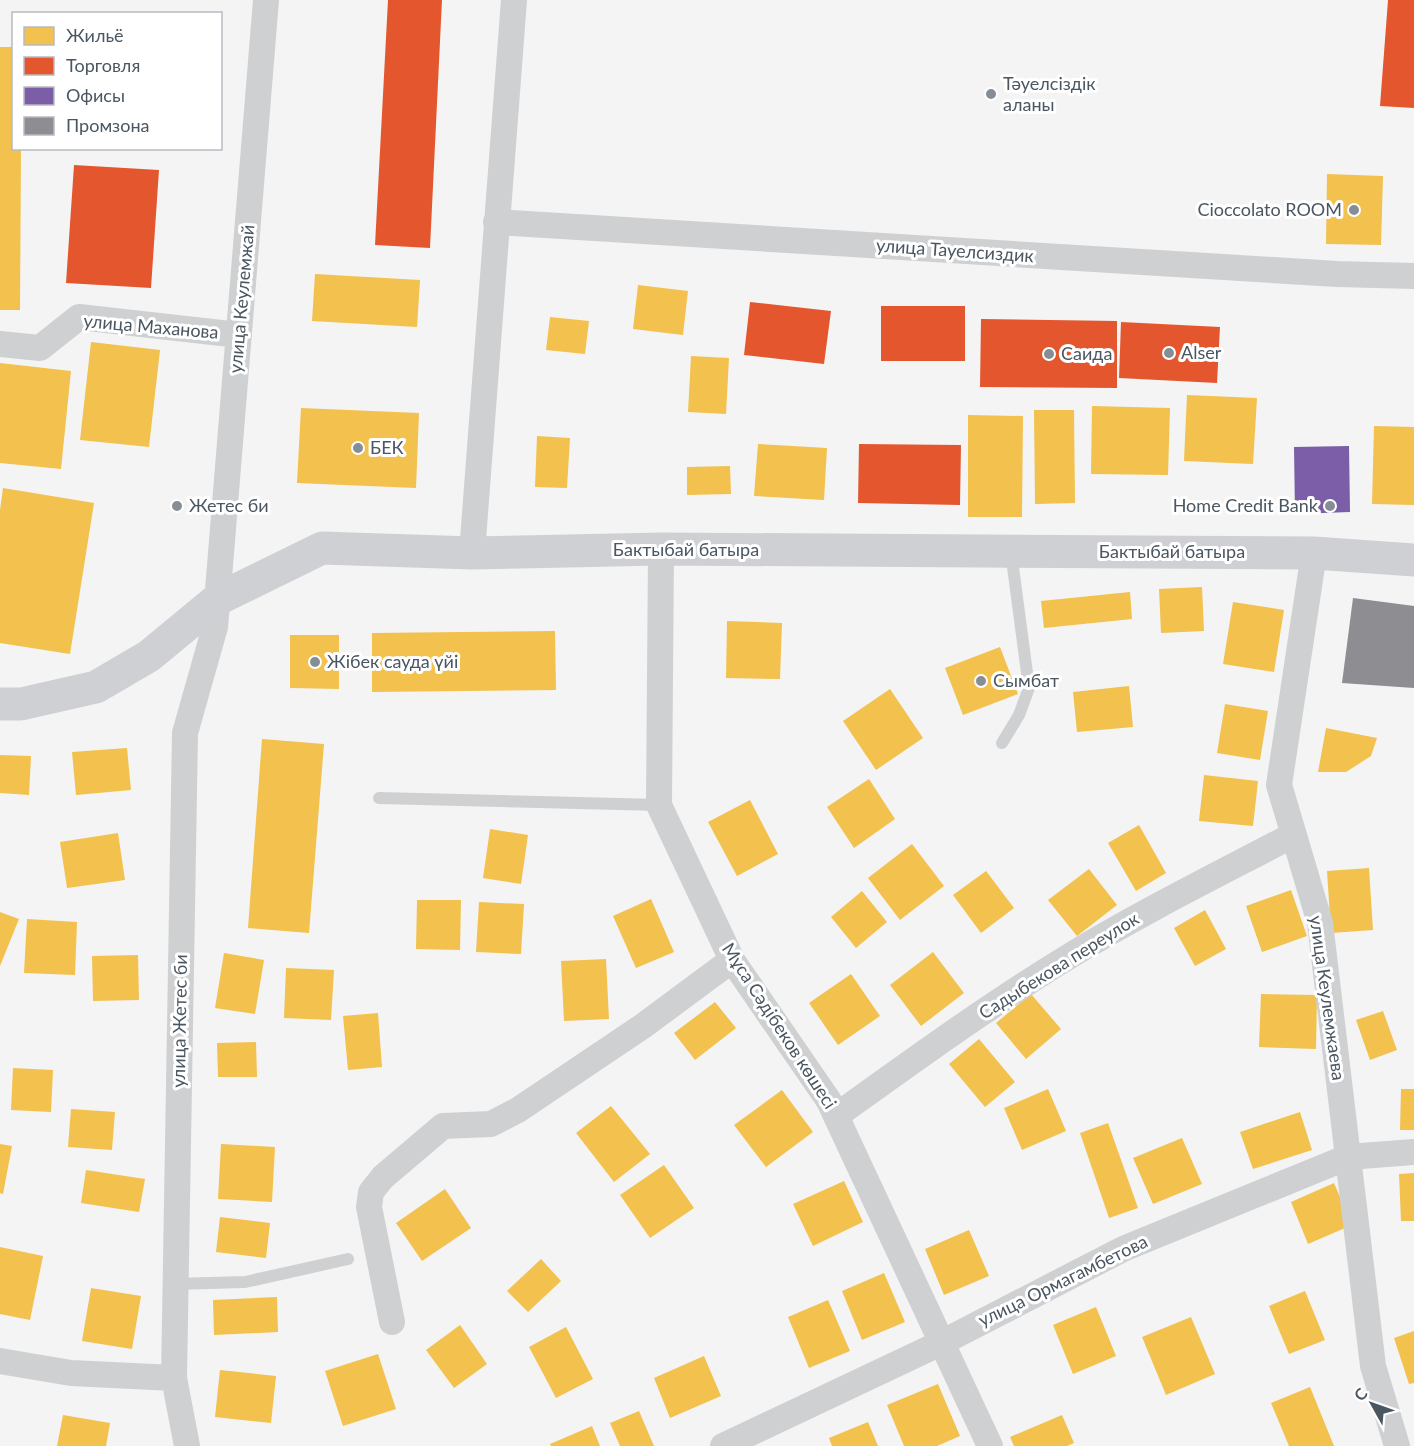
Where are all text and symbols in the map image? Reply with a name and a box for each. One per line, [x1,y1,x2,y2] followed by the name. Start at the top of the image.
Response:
[12,12,222,150] legend
[66,24,124,46] text: Жильё
[66,54,140,76] text: Торговля
[1003,72,1096,115] place label: Тәуелсіздік аланы
[66,84,125,106] text: Офисы
[984,87,998,101] marker: Тәуелсіздік аланы
[66,114,149,136] text: Промзона
[1197,198,1342,220] place label: Cioccolato ROOM
[1347,203,1361,217] marker: Cioccolato ROOM
[224,224,258,374] street label: улица Кеулемжай
[876,234,1035,267] street label: улица Тауелсиздик
[83,309,219,343] street label: улица Маханова
[1181,341,1222,363] place label: Alser
[1061,342,1112,364] place label: Саида
[1162,346,1176,360] marker: Alser
[1042,347,1056,361] marker: Саида
[370,436,404,458] place label: БЕК
[351,441,365,455] marker: БЕК
[189,494,269,516] place label: Жетес би
[1173,494,1319,516] place label: Home Credit Bank
[170,499,184,513] marker: Жетес би
[1323,499,1337,513] marker: Home Credit Bank
[613,538,759,560] street label: Бактыбай батыра
[1099,540,1245,562] street label: Бактыбай батыра
[327,650,458,672] place label: Жібек сауда үйі
[308,655,322,669] marker: Жібек сауда үйі
[993,669,1059,691] place label: Сымбат
[974,674,988,688] marker: Сымбат
[975,907,1143,1023] street label: Садыбекова переулок
[1306,914,1350,1082] street label: улица Кеулемжаева
[718,938,842,1113] street label: Мұса Сәдібеков көшесі
[167,954,191,1088] street label: улица Жетес би
[974,1230,1151,1331] street label: улица Ормагамбетова
[1342,1374,1402,1434] north arrow
[1349,1384,1371,1404] text: С

